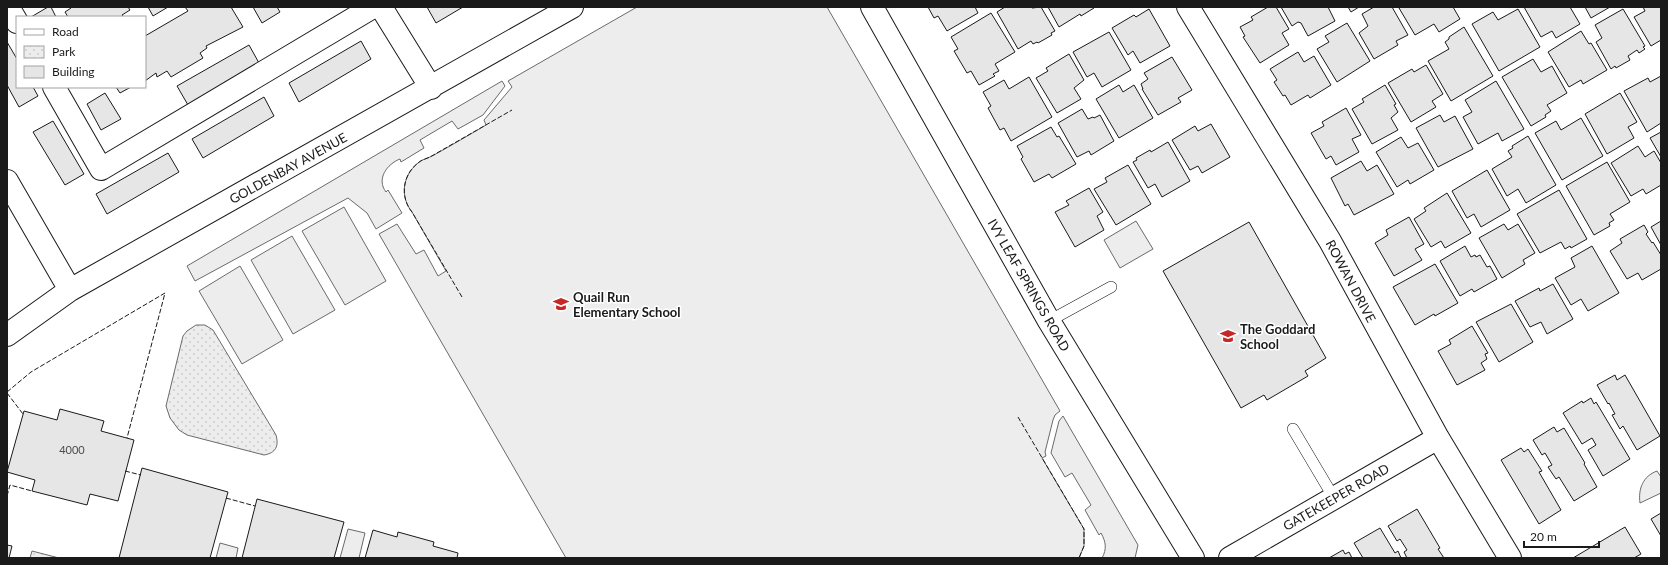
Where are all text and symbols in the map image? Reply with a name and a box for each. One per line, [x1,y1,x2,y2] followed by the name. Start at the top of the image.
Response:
[16,16,146,88] legend
[52,24,79,39] text: Road
[52,44,76,59] text: Park
[52,64,95,79] text: Building
[226,129,350,207] street label: GOLDENBAY AVENUE
[985,216,1074,354] street label: IVY LEAF SPRINGS ROAD
[1323,237,1379,325] street label: ROWAN DRIVE
[573,289,681,320] place label: Quail Run Elementary School
[552,295,570,313] school or university icon: Quail Run Elementary School
[1240,321,1315,352] place label: The Goddard School
[1219,327,1237,345] school or university icon: The Goddard School
[59,443,85,456] house number: 4000
[1280,460,1392,534] street label: GATEKEEPER ROAD
[1524,523,1599,549] scale bar
[1530,529,1557,544] text: 20 m

